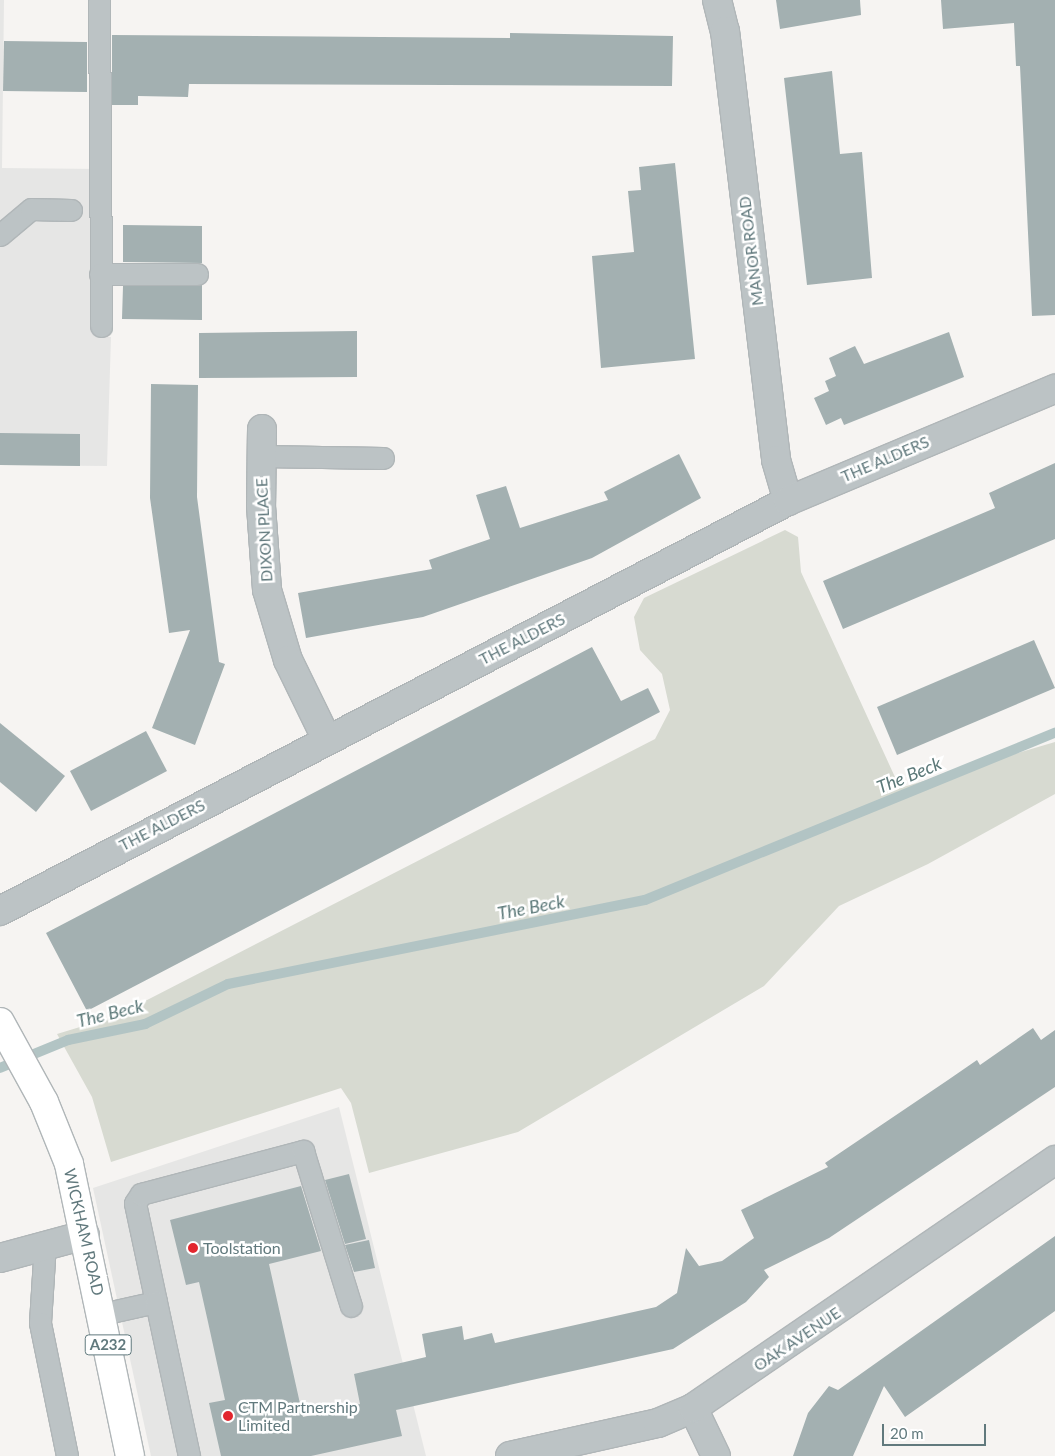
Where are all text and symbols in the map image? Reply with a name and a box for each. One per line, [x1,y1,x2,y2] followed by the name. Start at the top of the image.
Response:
[735,195,767,307] street label: MANOR ROAD
[838,432,932,486] street label: THE ALDERS
[252,478,276,582] street label: DIXON PLACE
[476,609,568,669] street label: THE ALDERS
[873,752,945,798] water label: The Beck
[116,795,208,855] street label: THE ALDERS
[496,890,566,924] water label: The Beck
[74,994,146,1032] water label: The Beck
[60,1167,108,1297] street label: WICKHAM ROAD
[203,1238,281,1258] place label: Toolstation
[187,1242,199,1254] marker: Toolstation
[750,1303,844,1375] street label: OAK AVENUE
[84,1332,132,1358] road number: A232
[238,1397,358,1435] place label: CTM Partnership Limited
[222,1410,234,1422] marker: CTM Partnership Limited
[885,1414,989,1446] scale bar
[890,1424,924,1442] text: 20 m

